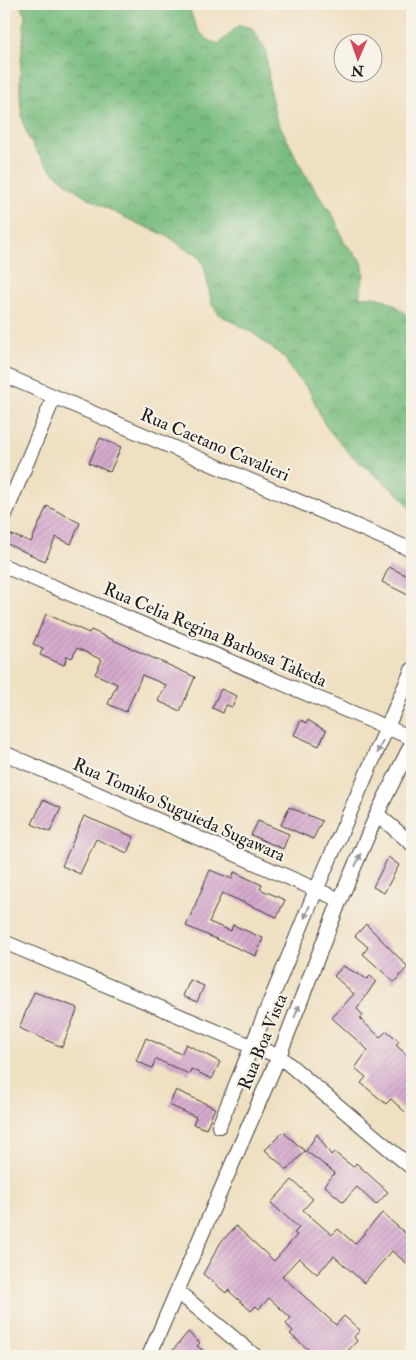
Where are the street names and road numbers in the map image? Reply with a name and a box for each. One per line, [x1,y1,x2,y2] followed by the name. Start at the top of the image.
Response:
[137,403,293,487] street label: Rua Caetano Cavalieri
[100,577,331,693] street label: Rua Celia Regina Barbosa Takeda
[69,753,289,868] street label: Rua Tomiko Suguieda Sugawara
[233,990,293,1093] street label: Rua Boa Vista

